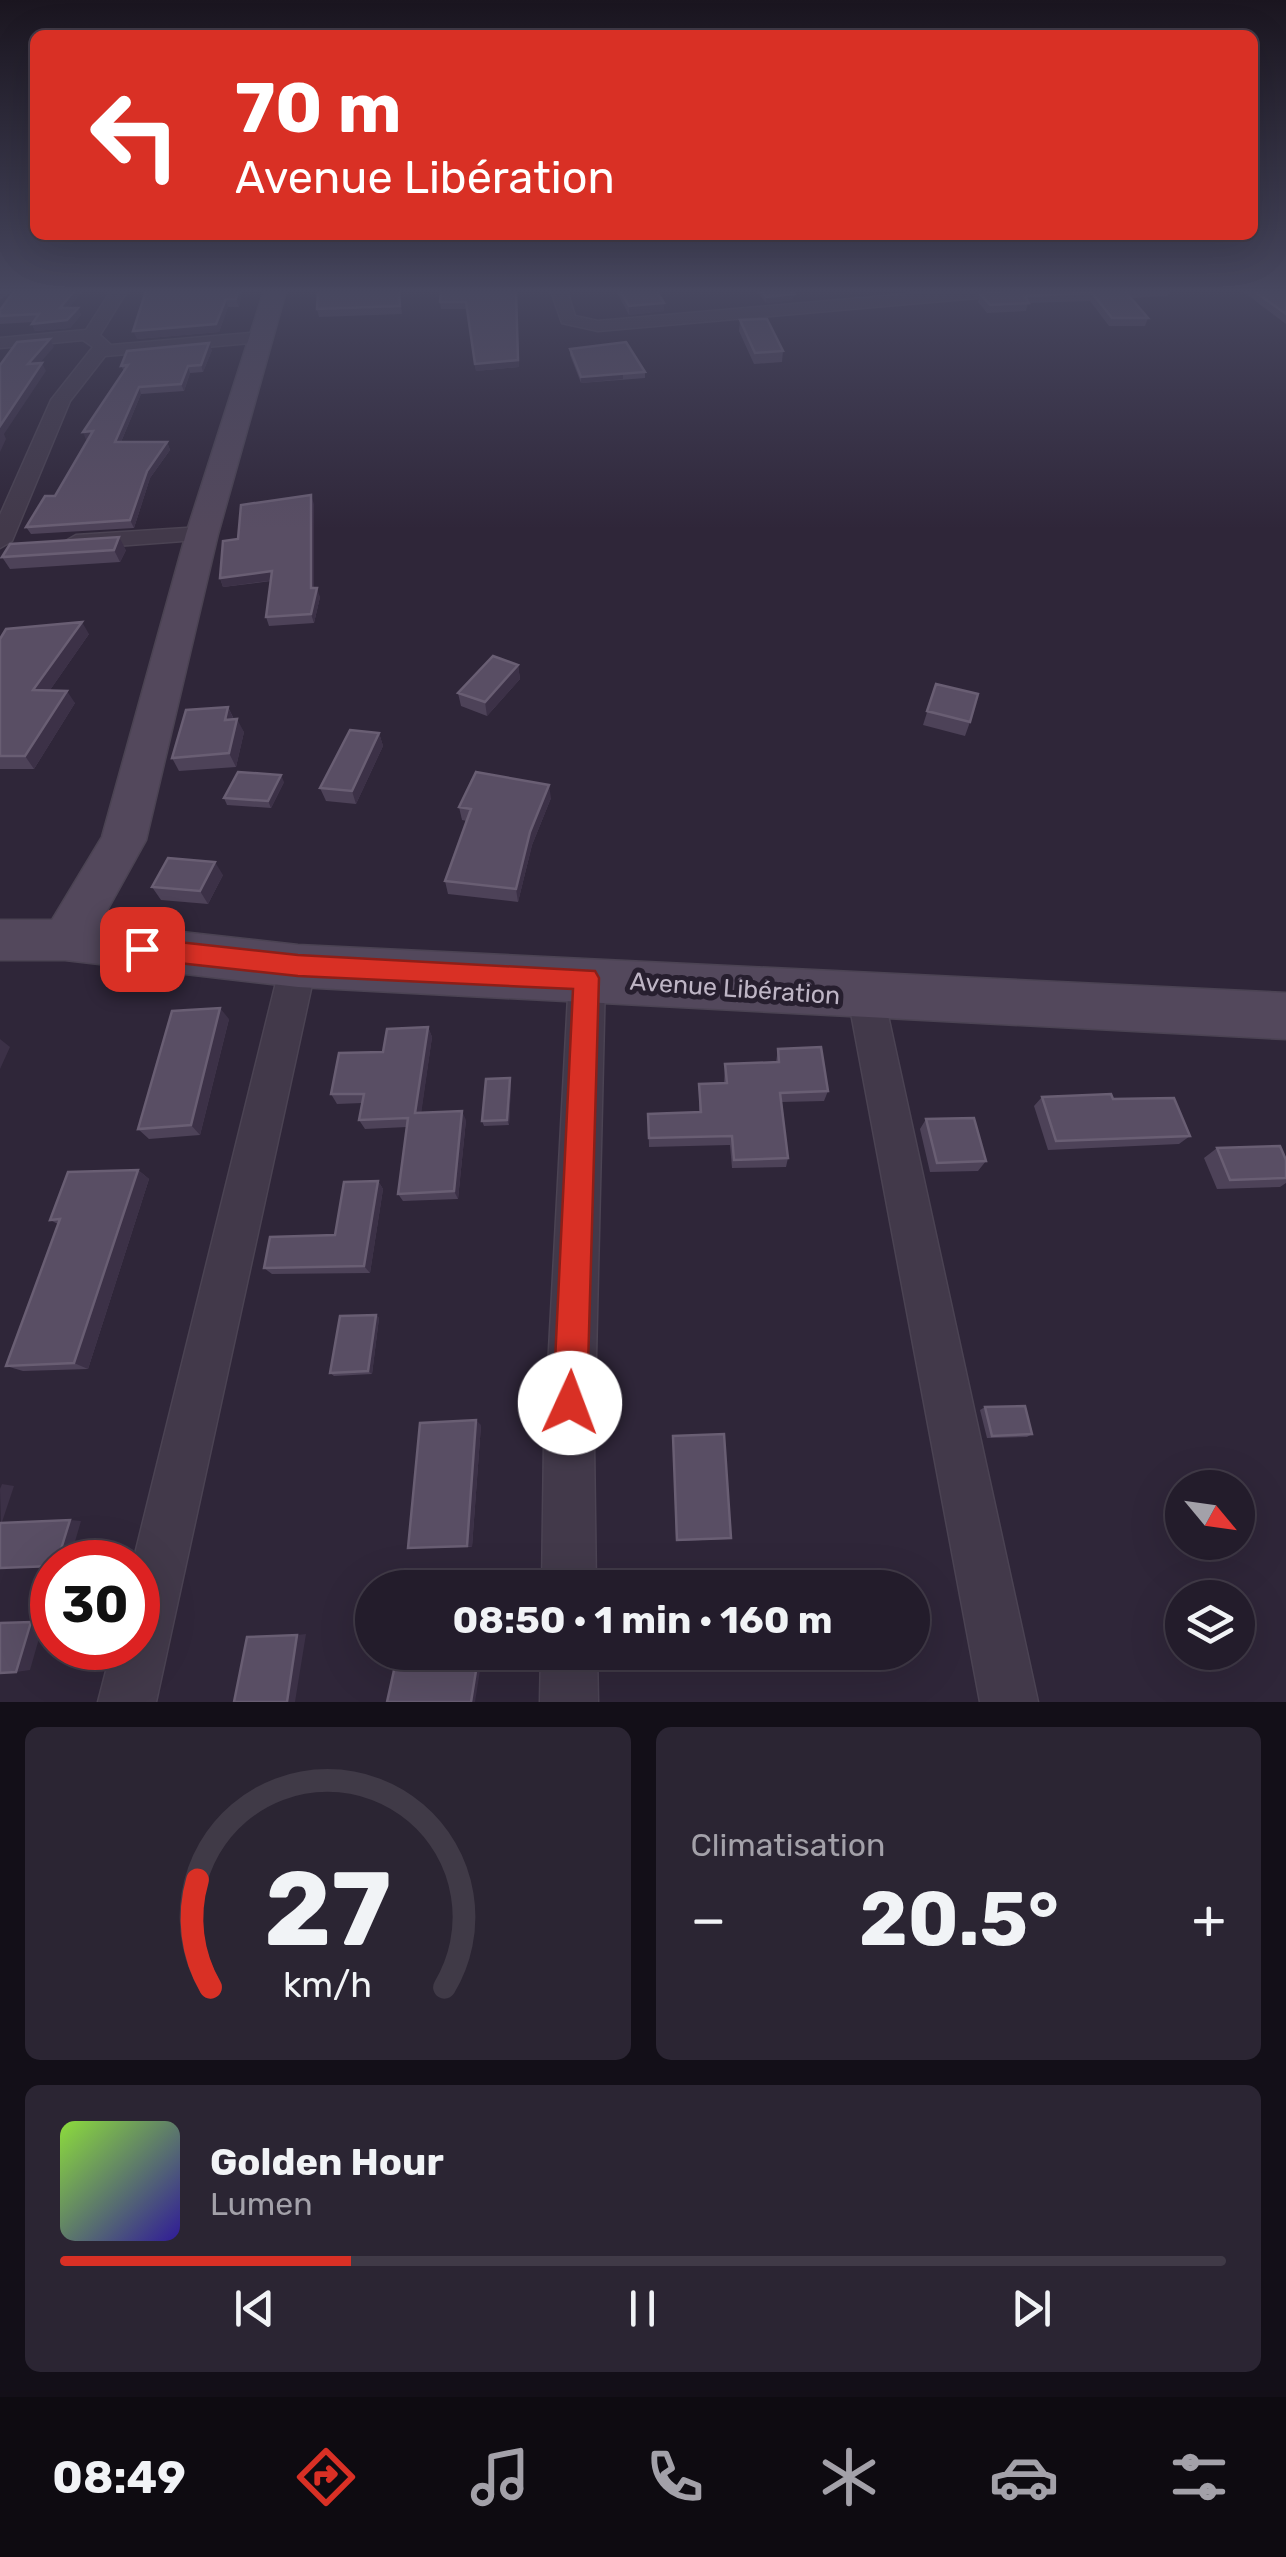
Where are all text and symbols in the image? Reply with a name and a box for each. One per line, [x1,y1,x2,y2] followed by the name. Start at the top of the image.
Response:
[235,67,402,150] text: 70 m
[70,70,200,200] icon: left
[235,151,615,204] text: Avenue Libération
[100,907,185,992] pin
[115,922,170,977] icon: arrive
[629,967,841,1010] street label: Avenue Libération
[518,1351,622,1455] position arrow
[1165,1470,1255,1560] north arrow
[1165,1470,1255,1670] map controls
[30,1540,160,1670] speed limit sign: 30
[1165,1580,1255,1670] button: layers
[453,1597,832,1643] text: 08:50 · 1 min · 160 m
[691,1826,885,1864] text: Climatisation
[264,1848,391,1971] text: 27
[859,1875,1059,1964] text: 20.5°
[691,1887,726,1952] text: −
[1192,1887,1226,1952] text: +
[283,1964,372,2006] text: km/h
[210,2139,444,2185] text: Golden Hour
[210,2185,313,2223] text: Lumen
[227,2281,282,2336] icon: previous
[615,2281,670,2336] icon: pause
[1004,2281,1059,2336] icon: next
[291,2442,361,2512] icon: directions
[465,2442,535,2512] icon: music
[640,2442,710,2512] icon: phone
[814,2442,884,2512] icon: climate
[989,2442,1059,2512] icon: car
[1164,2442,1234,2512] icon: filters
[52,2451,186,2504] text: 08:49

